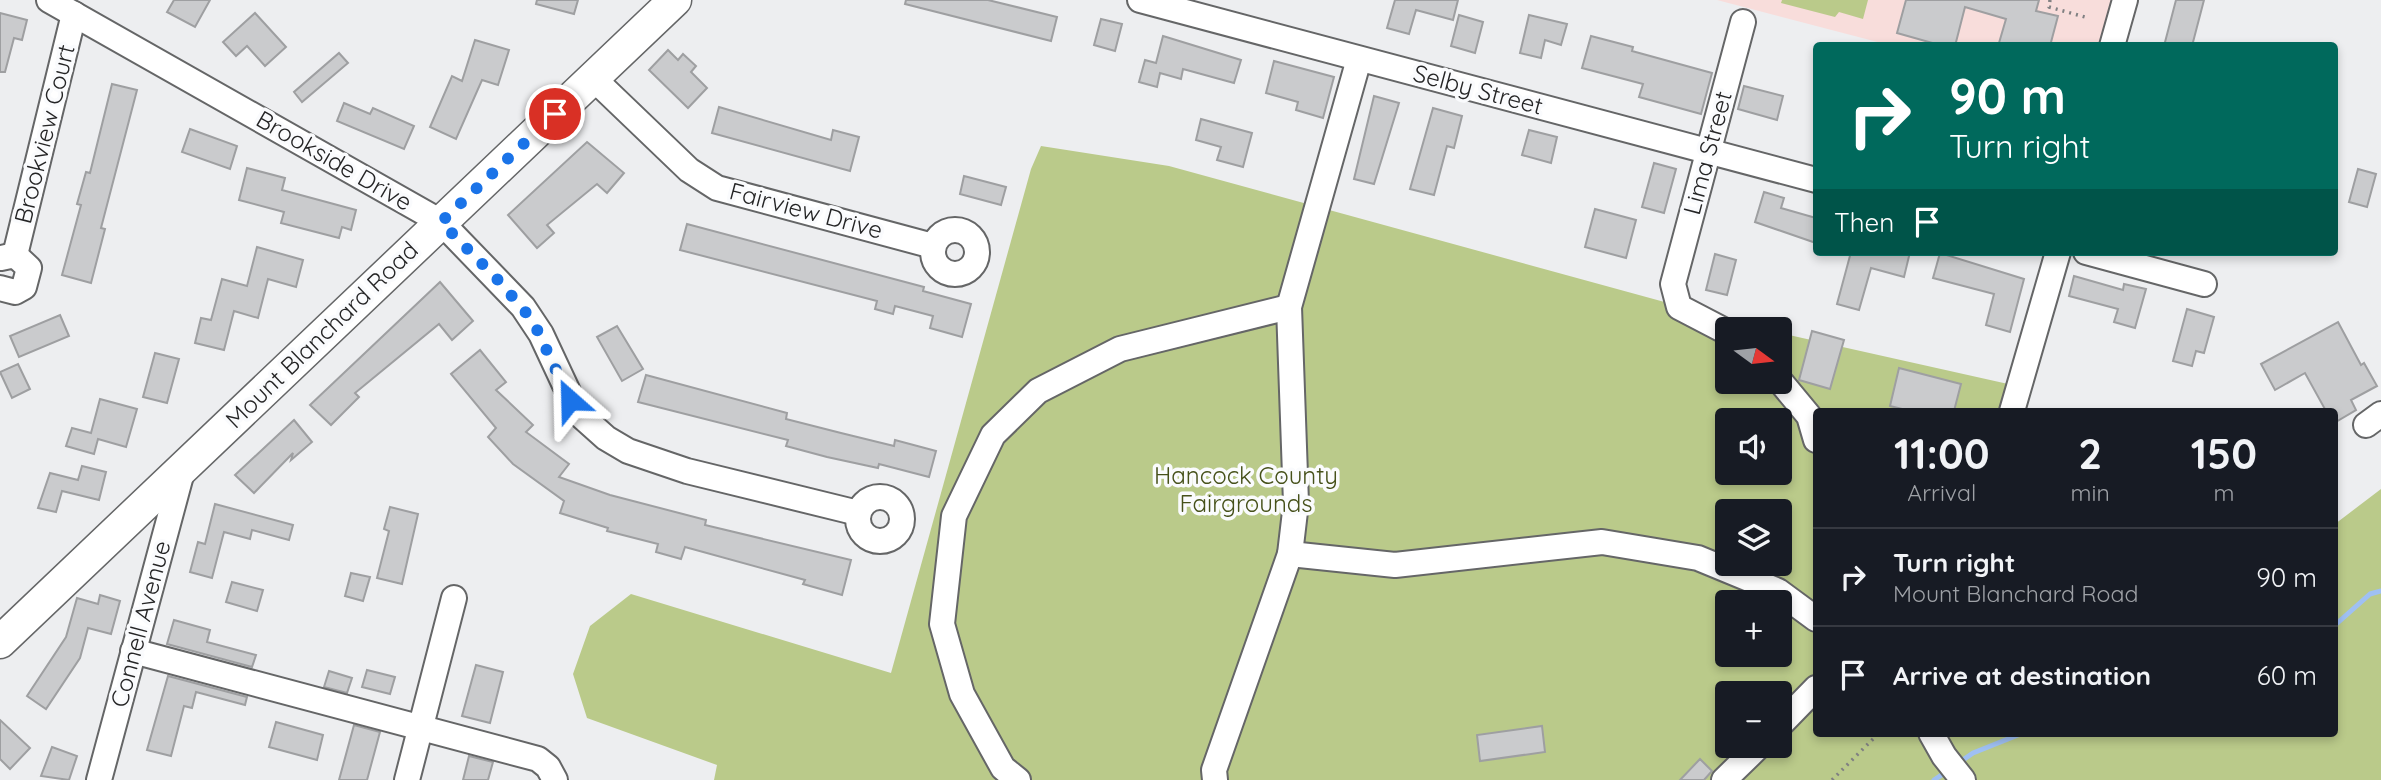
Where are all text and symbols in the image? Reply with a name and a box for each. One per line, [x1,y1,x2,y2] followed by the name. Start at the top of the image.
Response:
[7,41,81,226] street label: Brookview Court
[1410,57,1546,121] street label: Selby Street
[1949,65,2066,126] text: 90 m
[1834,70,1925,161] icon: right
[525,84,585,144] pin
[1676,88,1738,218] street label: Lima Street
[536,95,574,133] icon: arrive
[251,103,418,217] street label: Brookside Drive
[1949,126,2090,166] text: Turn right
[727,175,886,245] street label: Fairview Drive
[1908,203,1946,241] icon: arrive
[1834,206,1894,239] text: Then
[219,235,424,434] street label: Mount Blanchard Road
[1715,317,1792,394] north arrow
[1715,317,1792,758] map controls
[533,363,607,437] position arrow
[1715,408,1792,485] button: sound
[1894,427,1990,480] text: 11:00
[2078,427,2102,480] text: 2
[2191,427,2257,480] text: 150
[1154,460,1338,518] park label: Hancock County Fairgrounds
[1907,478,1976,507] text: Arrival
[2071,478,2110,507] text: min
[2213,478,2234,507] text: m
[1715,499,1792,576] button: layers
[103,537,177,710] street label: Connell Avenue
[1893,546,2015,579] text: Turn right
[1834,558,1872,596] icon: right
[2256,561,2317,594] text: 90 m
[1893,579,2138,608] text: Mount Blanchard Road
[1715,590,1792,667] button: +
[1834,656,1872,694] icon: arrive
[1893,659,2151,692] text: Arrive at destination
[2257,659,2317,692] text: 60 m
[1715,681,1792,758] button: −

